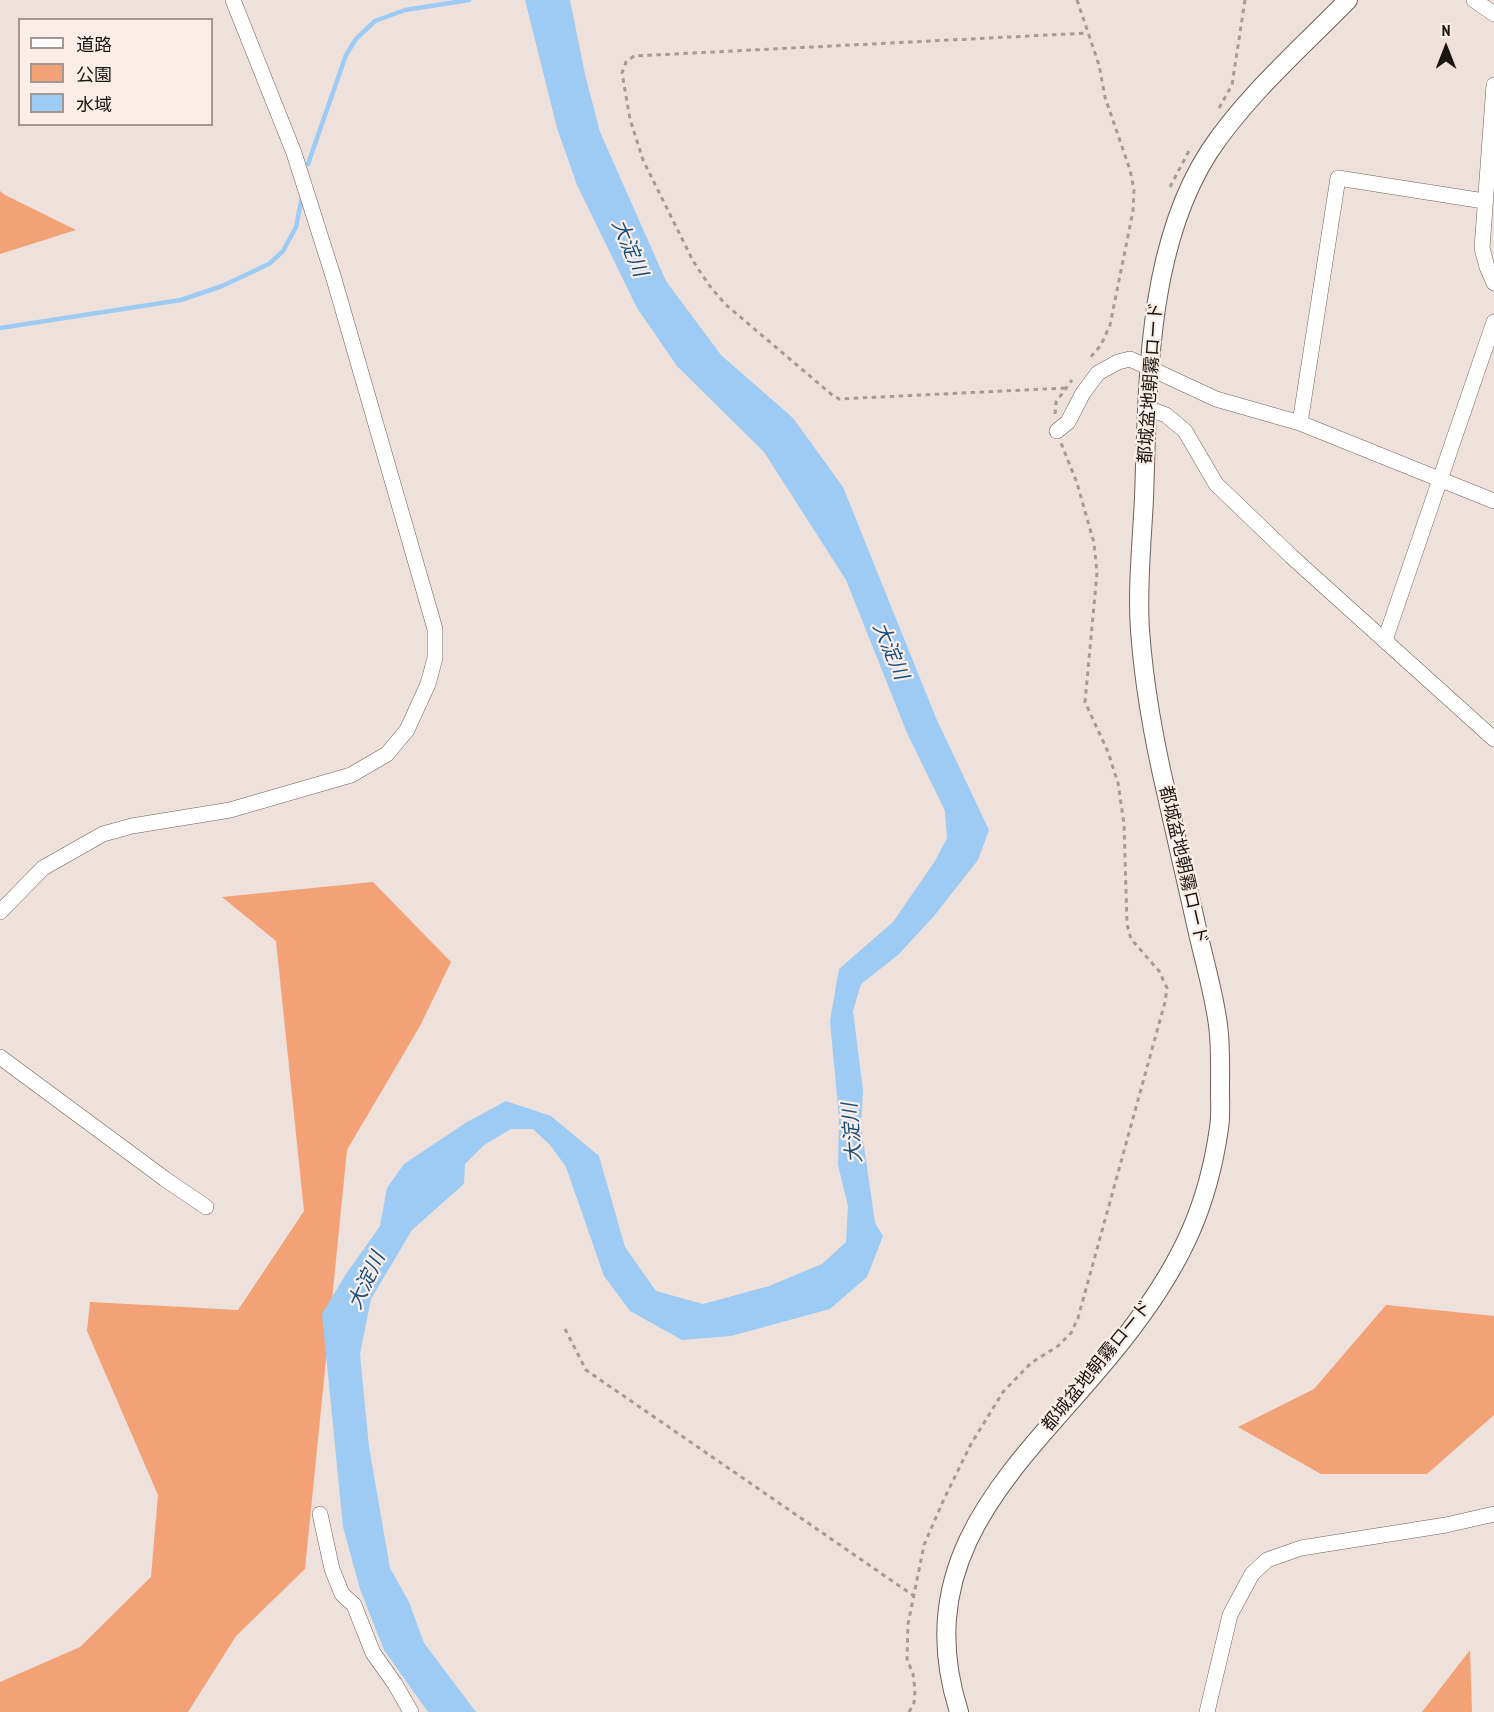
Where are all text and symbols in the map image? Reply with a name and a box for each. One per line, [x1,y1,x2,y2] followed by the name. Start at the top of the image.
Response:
[18,18,213,126] legend
[1416,18,1476,78] north arrow
[1442,20,1450,40] text: N
[76,33,112,56] text: 道路
[76,63,112,86] text: 公園
[76,93,112,116] text: 水域
[606,216,652,280] water label: 大淀川
[1135,301,1167,465] street label: 都城盆地朝霧ロード
[867,619,913,683] water label: 大淀川
[1154,784,1212,946] street label: 都城盆地朝霧ロード
[838,1102,868,1164] water label: 大淀川
[343,1249,391,1313] water label: 大淀川
[1038,1296,1156,1436] street label: 都城盆地朝霧ロード

